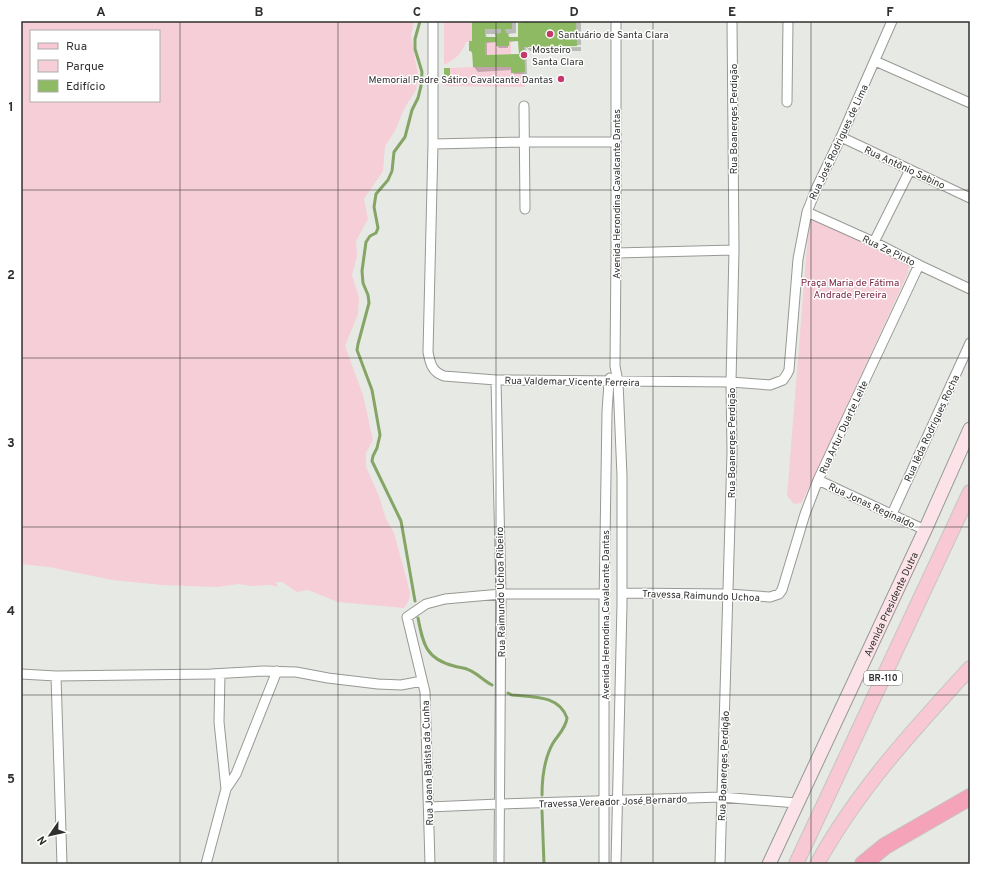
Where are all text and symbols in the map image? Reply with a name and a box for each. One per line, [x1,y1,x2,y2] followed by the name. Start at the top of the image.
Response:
[96,5,106,21] text: A
[255,5,264,21] text: B
[413,5,421,21] text: C
[569,5,579,21] text: D
[728,5,736,21] text: E
[886,5,894,21] text: F
[545,29,555,39] marker: Santuário de Santa Clara
[558,29,669,42] place label: Santuário de Santa Clara
[30,30,160,102] legend
[66,39,87,55] text: Rua
[532,44,584,69] place label: Mosteiro Santa Clara
[519,50,529,60] marker: Mosteiro Santa Clara
[66,59,104,75] text: Parque
[728,63,741,174] street label: Rua Boanerges Perdigão
[368,74,553,87] place label: Memorial Padre Sátiro Cavalcante Dantas
[556,74,566,84] marker: Memorial Padre Sátiro Cavalcante Dantas
[66,79,106,95] text: Edifício
[807,83,872,202] street label: Rua José Rodrigues de Lima
[8,100,14,116] text: 1
[611,109,624,279] street label: Avenida Herondina Cavalcante Dantas
[862,144,947,193] street label: Rua Antônio Sabino
[860,233,917,270] street label: Rua Ze Pinto
[7,268,15,284] text: 2
[801,277,899,302] park label: Praça Maria de Fátima Andrade Pereira
[902,373,963,484] street label: Rua Iêda Rodrigues Rocha
[504,375,640,390] street label: Rua Valdemar Vicente Ferreira
[817,379,872,476] street label: Rua Artur Duarte Leite
[726,387,739,498] street label: Rua Boanerges Perdigão
[7,436,15,452] text: 3
[826,481,917,532] street label: Rua Jonas Reginaldo
[494,526,509,657] street label: Rua Raimundo Uchoa Ribeiro
[600,530,613,700] street label: Avenida Herondina Cavalcante Dantas
[862,550,922,659] street label: Avenida Presidente Dutra
[642,588,760,605] street label: Travessa Raimundo Uchoa
[7,604,15,620] text: 4
[864,671,902,685] road number: BR-110
[420,700,437,826] street label: Rua Joana Batista da Cunha
[716,710,733,821] street label: Rua Boanerges Perdigão
[7,772,15,788] text: 5
[539,793,688,812] street label: Travessa Vereador José Bernardo
[30,815,70,855] north arrow
[35,833,51,847] text: N

